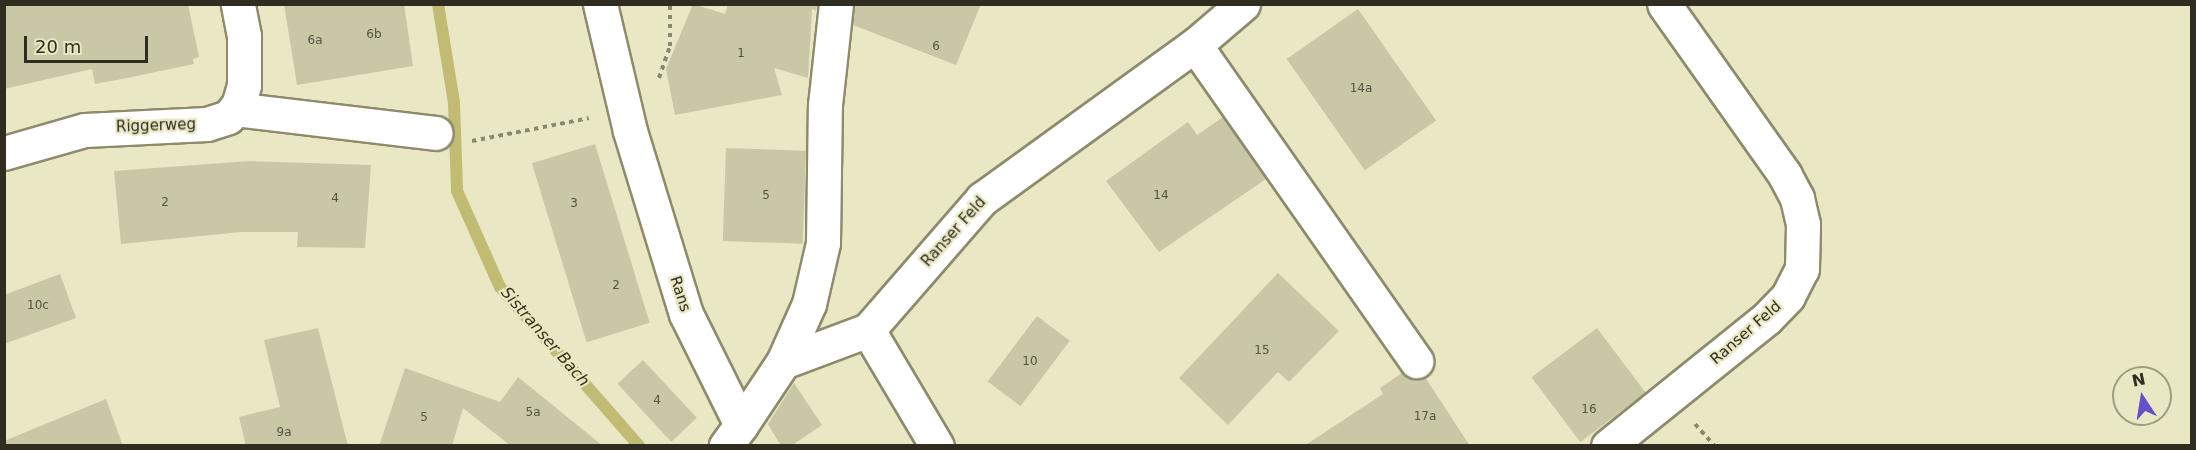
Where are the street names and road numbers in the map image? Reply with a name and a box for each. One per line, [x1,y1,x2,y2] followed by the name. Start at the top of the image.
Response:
[116,116,196,136] street label: Riggerweg
[918,193,990,271] street label: Ranser Feld
[666,274,694,314] street label: Rans
[1707,298,1785,368] street label: Ranser Feld

